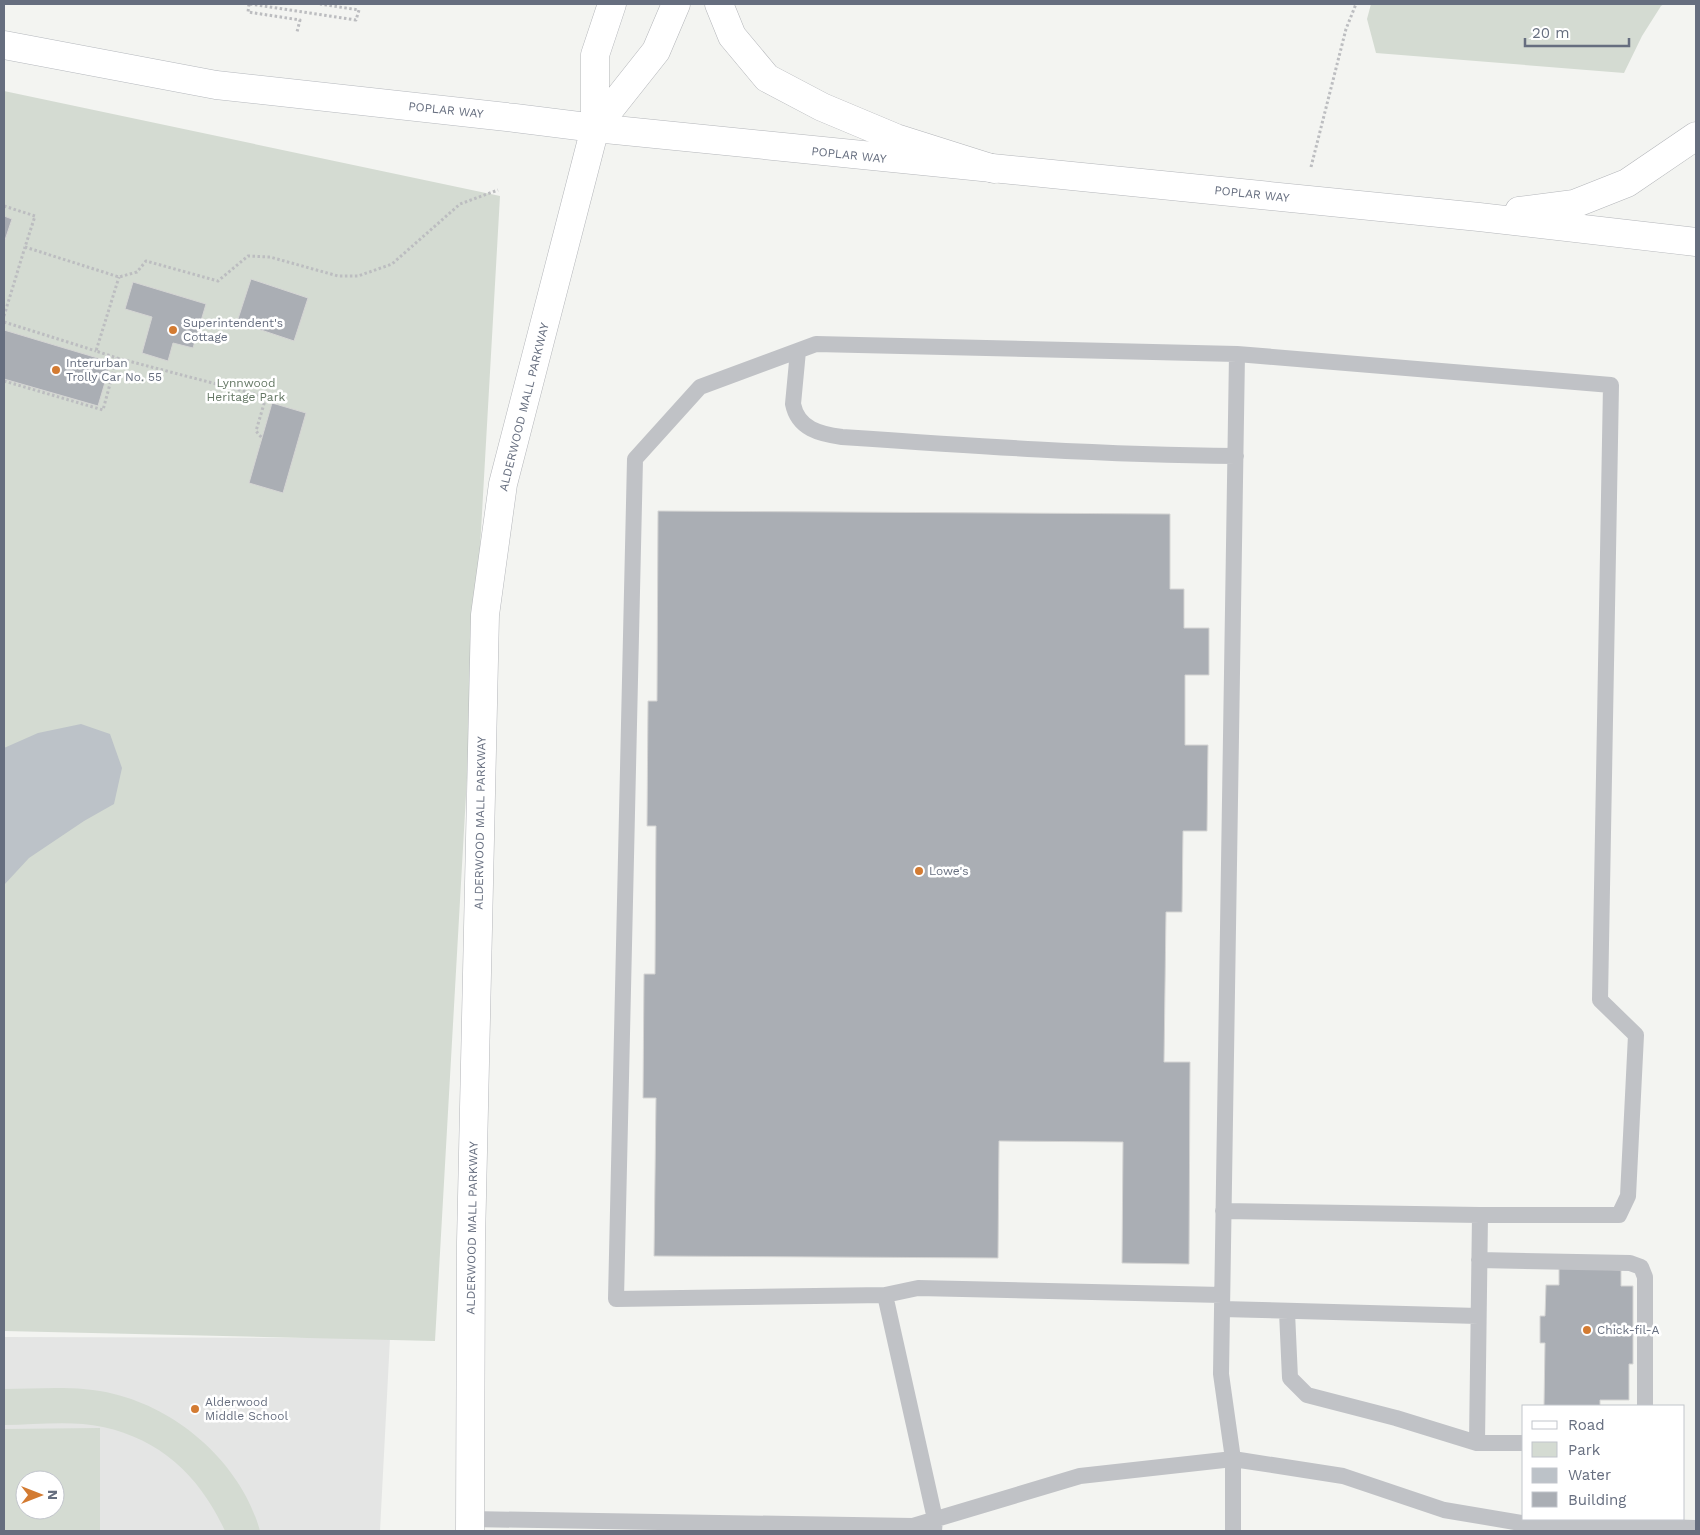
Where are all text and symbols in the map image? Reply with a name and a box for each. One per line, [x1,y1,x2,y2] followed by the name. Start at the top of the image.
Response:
[1525,15,1629,47] scale bar
[1532,24,1570,42] text: 20 m
[408,99,484,121] street label: POPLAR WAY
[811,144,887,166] street label: POPLAR WAY
[1214,183,1290,205] street label: POPLAR WAY
[183,316,283,344] place label: Superintendent's Cottage
[496,321,552,493] street label: ALDERWOOD MALL PARKWAY
[167,324,179,336] marker: Superintendent's Cottage
[66,356,162,384] place label: Interurban Trolly Car No. 55
[50,364,62,376] marker: Interurban Trolly Car No. 55
[207,376,286,404] park label: Lynnwood Heritage Park
[471,736,489,910] street label: ALDERWOOD MALL PARKWAY
[929,864,969,878] place label: Lowe's
[913,865,925,877] marker: Lowe's
[463,1141,481,1315] street label: ALDERWOOD MALL PARKWAY
[1597,1323,1659,1337] place label: Chick-fil-A
[1581,1324,1593,1336] marker: Chick-fil-A
[205,1395,288,1423] place label: Alderwood Middle School
[189,1403,201,1415] marker: Alderwood Middle School
[1522,1405,1685,1520] legend
[1568,1416,1605,1434] text: Road
[1568,1441,1601,1459] text: Park
[1568,1466,1611,1484] text: Water
[15,1470,65,1520] north arrow
[45,1490,61,1500] text: N
[1568,1491,1626,1509] text: Building

